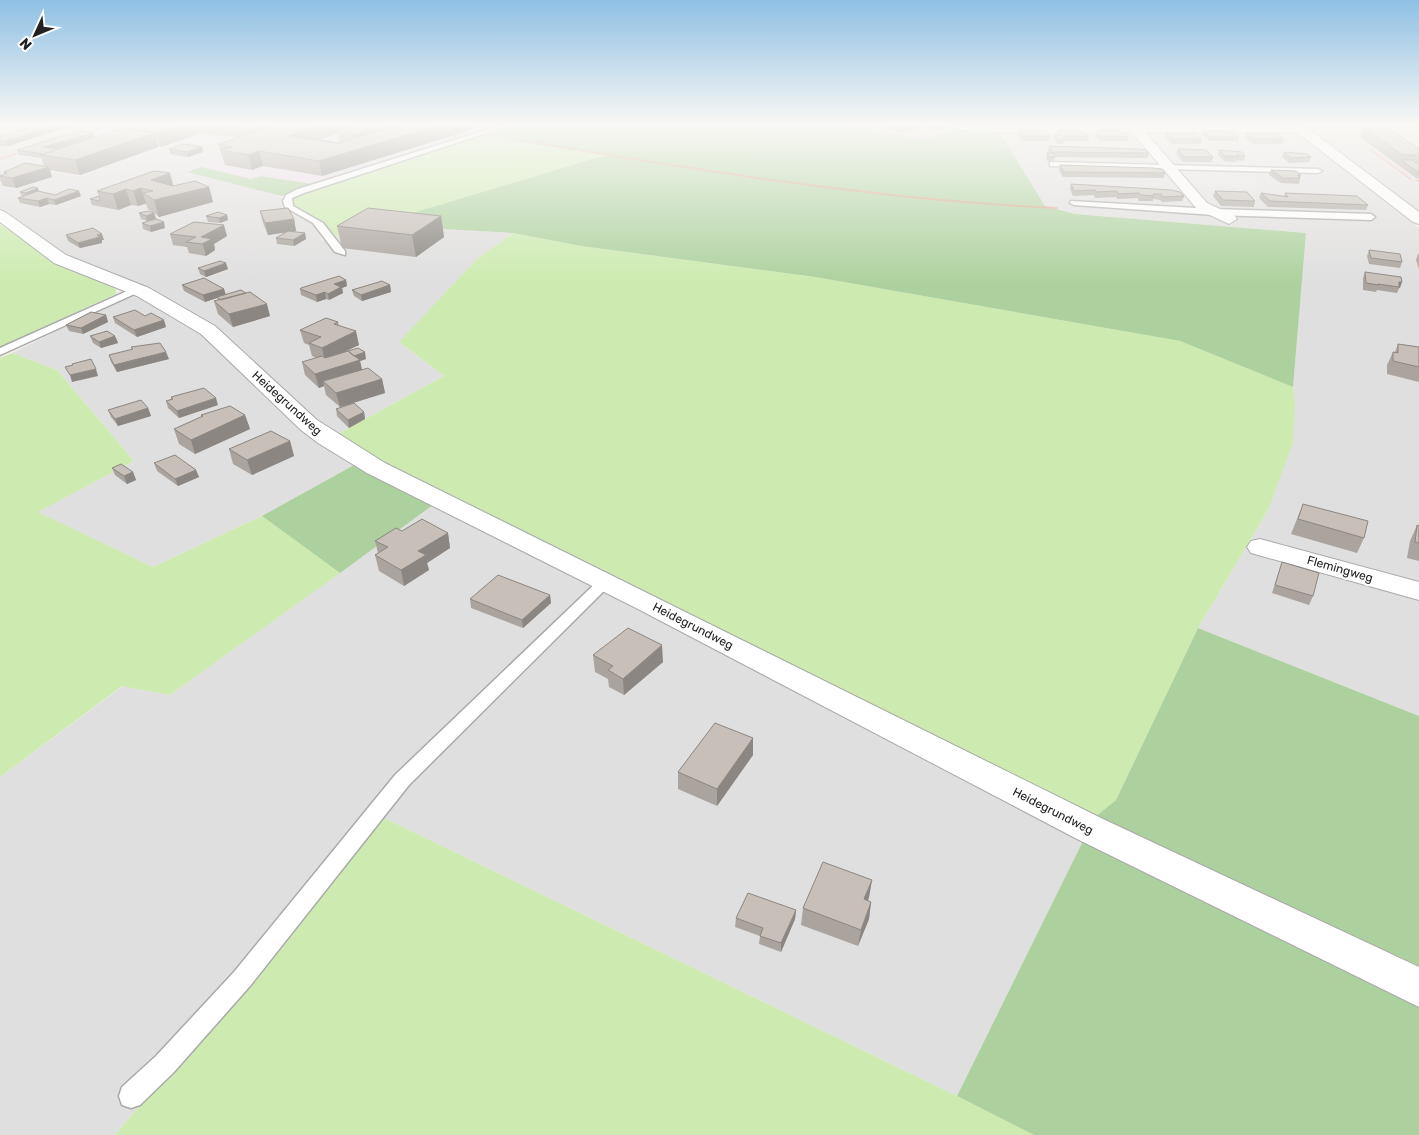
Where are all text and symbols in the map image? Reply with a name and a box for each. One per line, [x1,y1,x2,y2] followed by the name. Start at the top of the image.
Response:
[10,10,60,60] north arrow
[16,34,36,53] text: N
[249,368,325,438] street label: Heidegrundweg
[1305,553,1375,585] street label: Flemingweg
[650,600,736,652] street label: Heidegrundweg
[1010,785,1096,837] street label: Heidegrundweg

